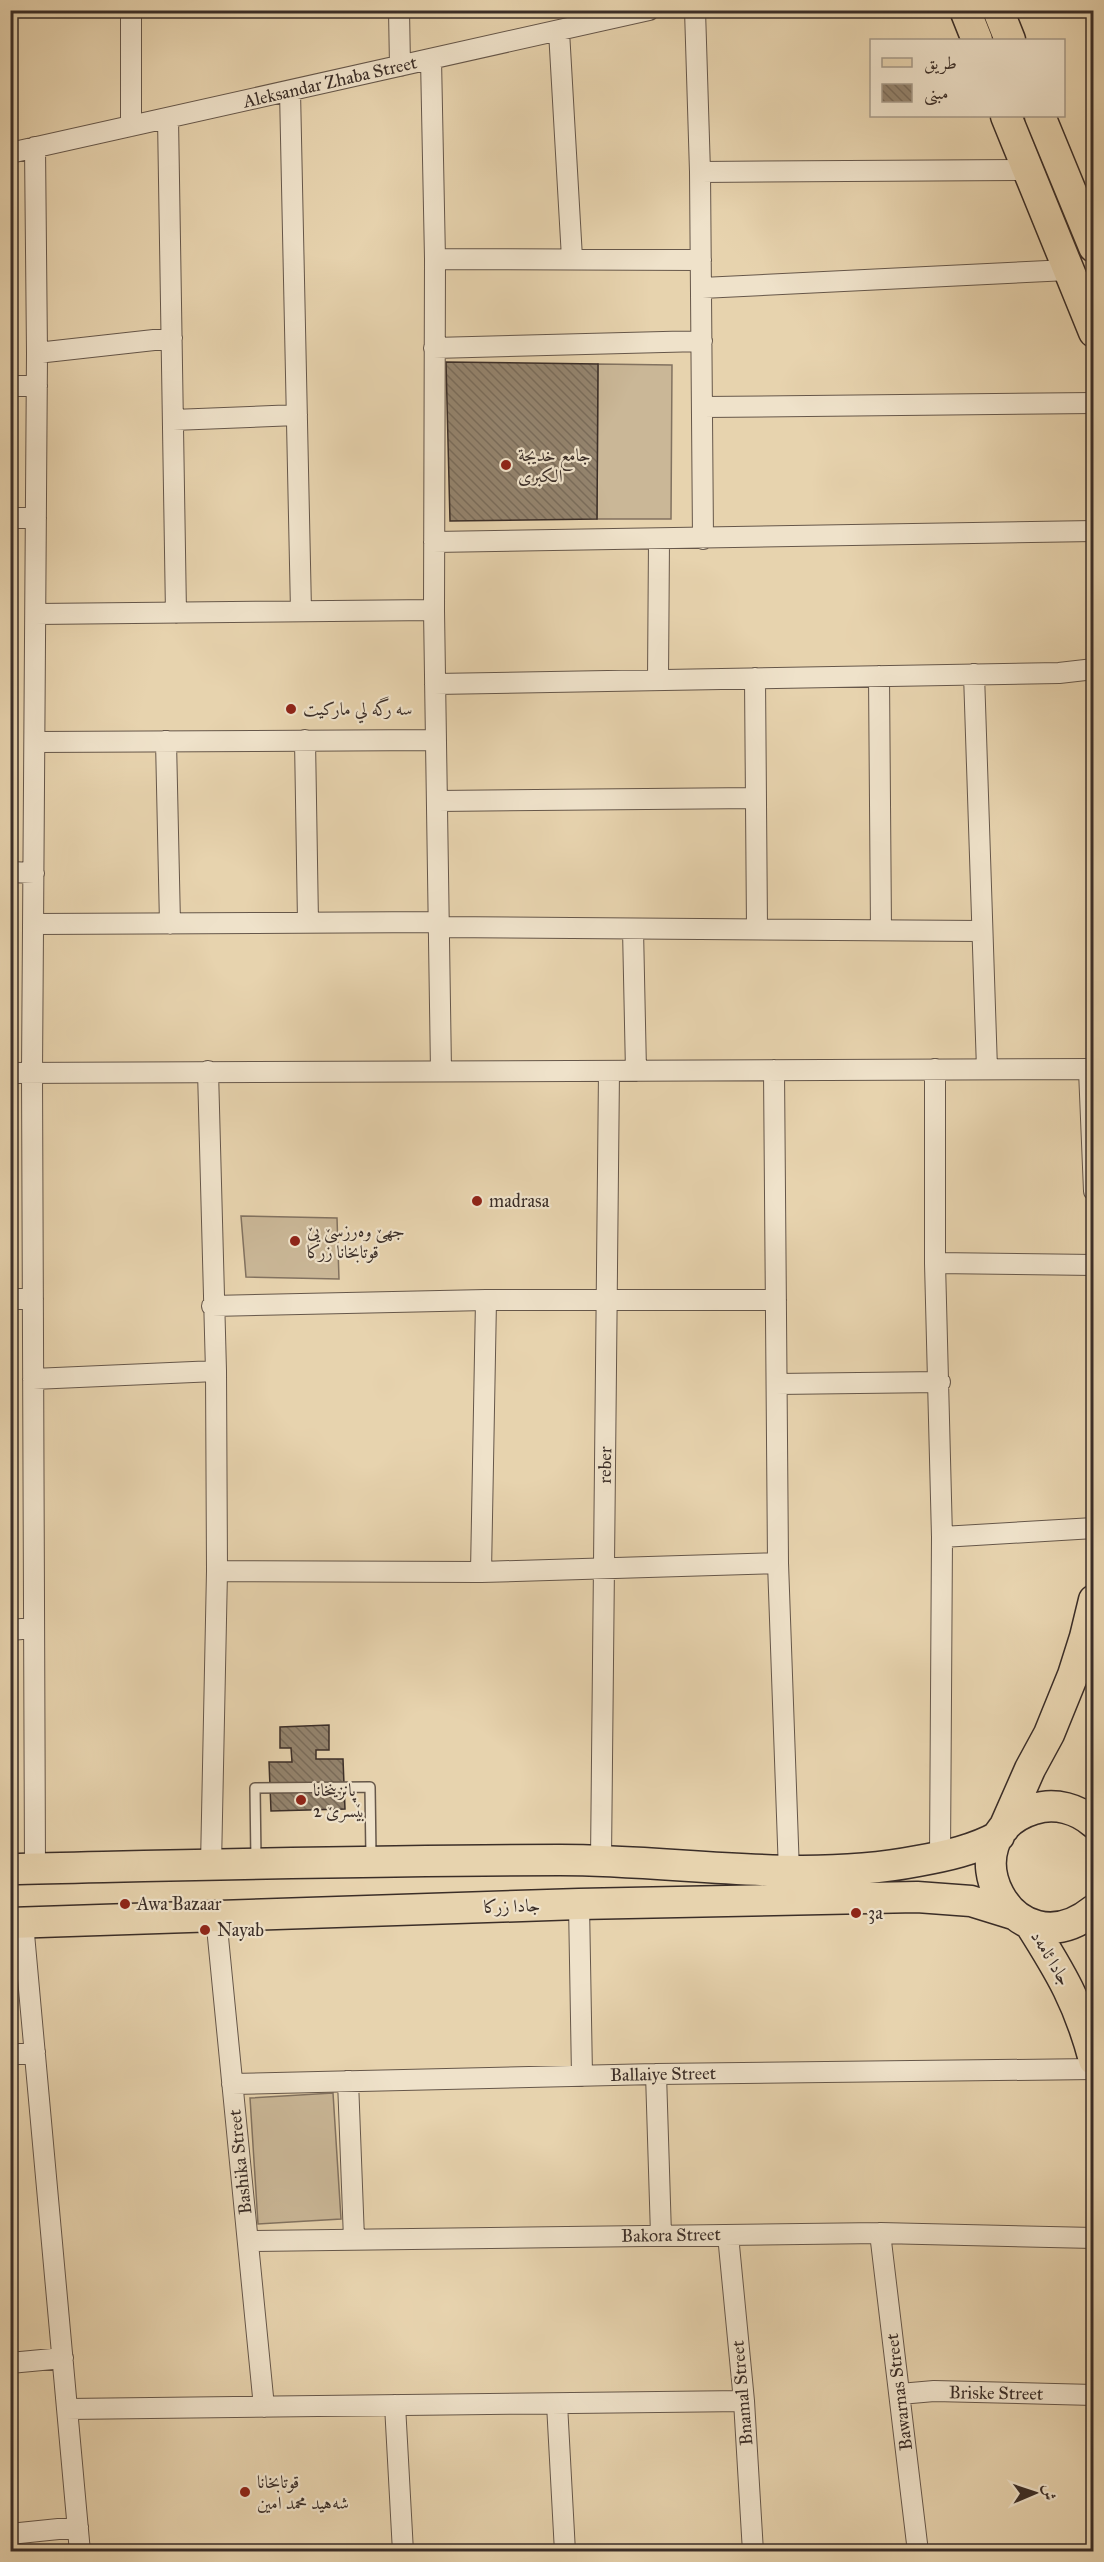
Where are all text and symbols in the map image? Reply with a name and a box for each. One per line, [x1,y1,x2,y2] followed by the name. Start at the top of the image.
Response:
[870,39,1065,117] legend
[240,51,420,113] street label: Aleksandar Zhaba Street
[924,52,957,75] text: طريق
[924,82,949,106] text: مبنى
[518,444,591,487] place label: جامع خدیجة الکبری
[499,458,513,472] marker: جامع خدیجة الکبری
[303,696,413,724] place label: سه رگه لي ماركيت
[284,702,298,716] marker: سه رگه لي ماركيت
[489,1190,550,1212] place label: madrasa
[470,1194,484,1208] marker: madrasa
[307,1220,405,1263] place label: جھێ وەرزسێ یێ قوتابخانا زرکا
[288,1234,302,1248] marker: جھێ وەرزسێ یێ قوتابخانا زرکا
[594,1446,616,1484] street label: reber
[313,1779,365,1823] place label: پانزینخانا بێسرێ 2
[294,1793,308,1807] marker: پانزینخانا بێسرێ 2
[136,1893,222,1915] place label: Awa Bazaar
[483,1894,541,1918] street label: جادا زرکا
[118,1897,132,1911] marker: Awa Bazaar
[868,1902,883,1924] place label: 3a
[849,1906,863,1920] marker: 3a
[217,1919,264,1941] place label: Nayab
[198,1923,212,1937] marker: Nayab
[1026,1926,1076,1990] street label: جادا ئامەد
[610,2062,717,2086] street label: Ballaiye Street
[223,2108,256,2216] street label: Bashika Street
[621,2223,722,2247] street label: Bakora Street
[881,2331,917,2452] street label: Bawarnas Street
[726,2339,758,2446] street label: Bnamal Street
[949,2381,1044,2405] street label: Briske Street
[1005,2463,1065,2523] north arrow
[257,2471,349,2514] place label: قوتابخانا شەهید محمد امین
[1040,2484,1059,2501] text: ش
[238,2485,252,2499] marker: قوتابخانا شەهید محمد امین

